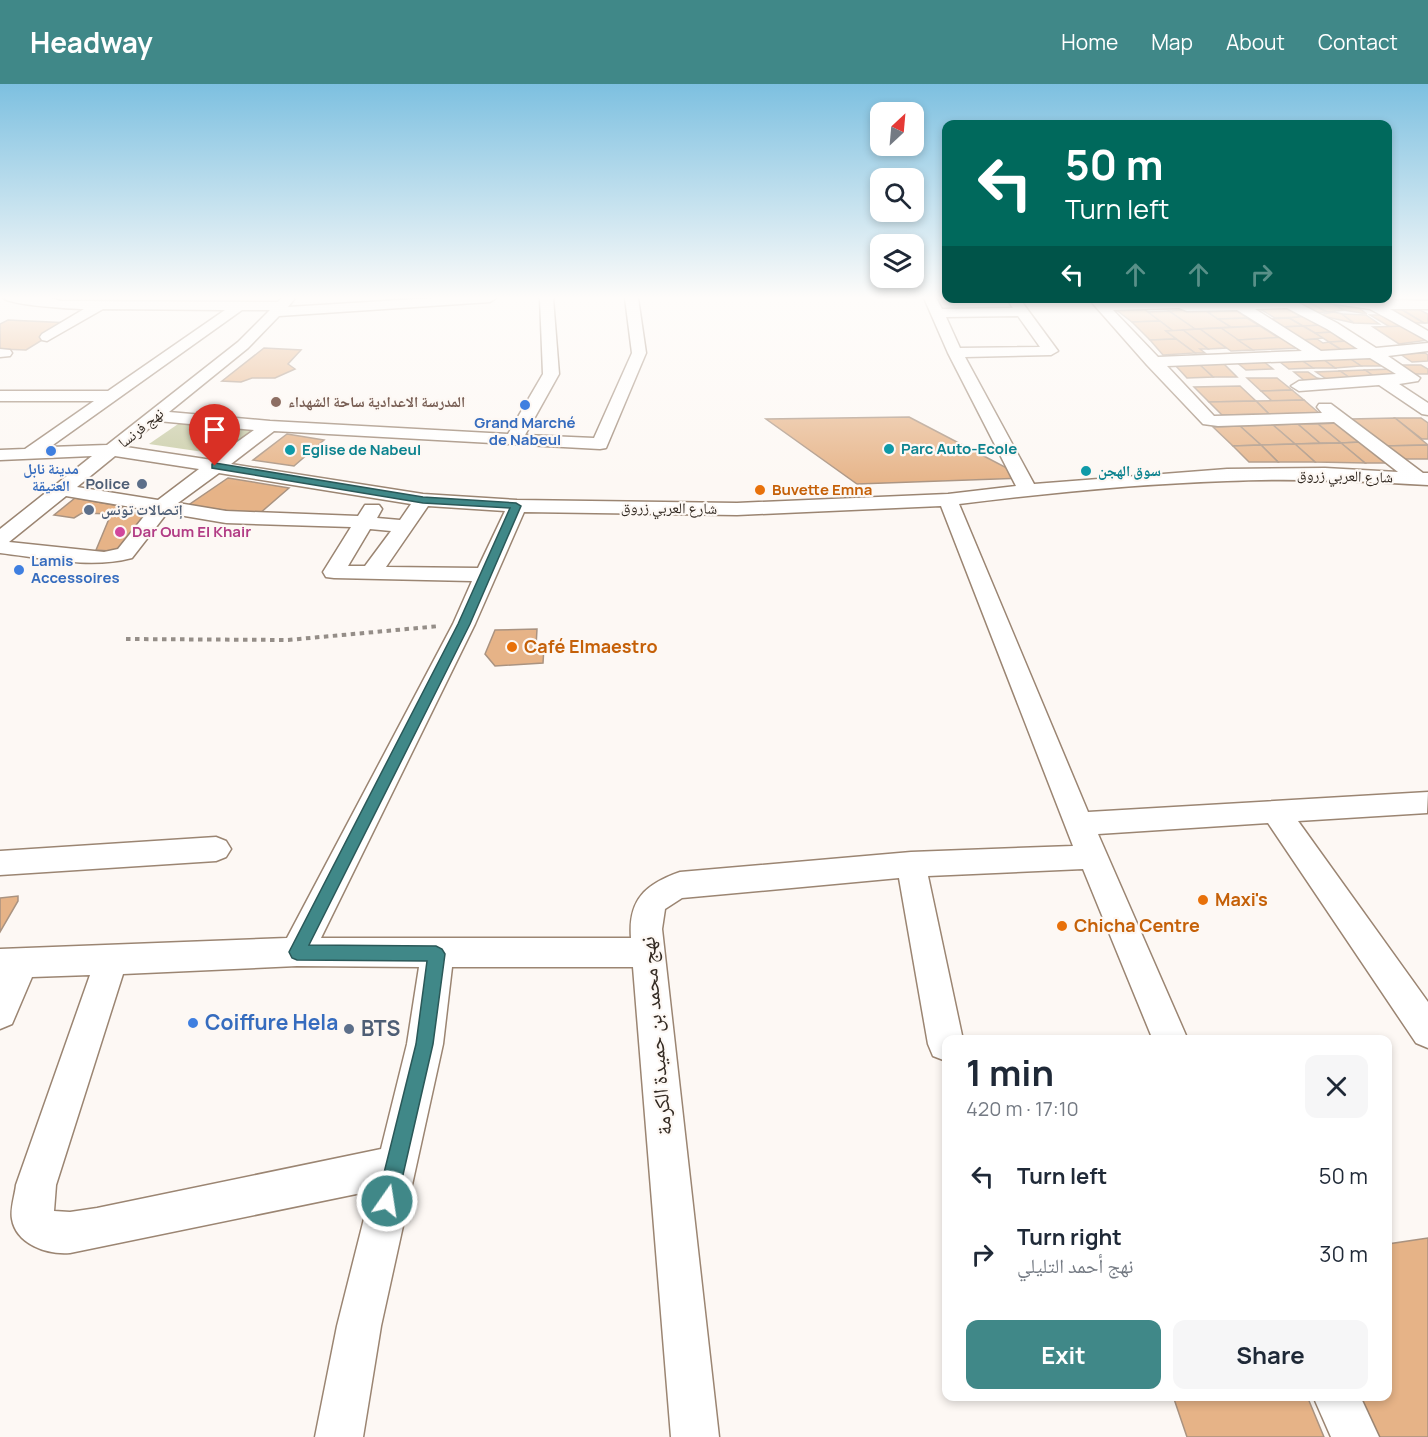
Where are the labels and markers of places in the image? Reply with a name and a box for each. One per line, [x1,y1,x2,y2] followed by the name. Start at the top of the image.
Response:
[288,391,465,412] place label: المدرسة الاعدادية ساحة الشهداء
[269,395,283,409] marker: المدرسة الاعدادية ساحة الشهداء
[518,398,532,412] marker: Grand Marché de Nabeul
[189,404,240,466] pin
[474,412,576,450] place label: Grand Marché de Nabeul
[901,438,1017,459] place label: Parc Auto-Ecole
[302,439,421,460] place label: Eglise de Nabeul
[882,442,896,456] marker: Parc Auto-Ecole
[283,443,297,457] marker: Eglise de Nabeul
[44,444,58,458] marker: مدينة نابل العتيقة
[23,458,79,496] place label: مدينة نابل العتيقة
[1098,460,1161,481] place label: سوق الهجن
[1079,464,1093,478] marker: سوق الهجن
[85,473,130,494] place label: Police
[135,477,149,491] marker: Police
[772,479,872,500] place label: Buvette Emna
[753,483,767,497] marker: Buvette Emna
[101,499,183,520] place label: إتصالات تونس
[82,503,96,517] marker: إتصالات تونس
[132,521,251,542] place label: Dar Oum El Khair
[113,525,127,539] marker: Dar Oum El Khair
[31,550,120,588] place label: Lamis Accessoires
[12,563,26,577] marker: Lamis Accessoires
[524,634,658,658] place label: Café Elmaestro
[505,640,519,654] marker: Café Elmaestro
[1215,887,1268,911] place label: Maxi's
[1196,893,1210,907] marker: Maxi's
[1074,913,1200,937] place label: Chicha Centre
[1055,919,1069,933] marker: Chicha Centre
[205,1008,338,1036] place label: Coiffure Hela
[361,1014,400,1042] place label: BTS
[186,1016,200,1030] marker: Coiffure Hela
[342,1022,356,1036] marker: BTS

